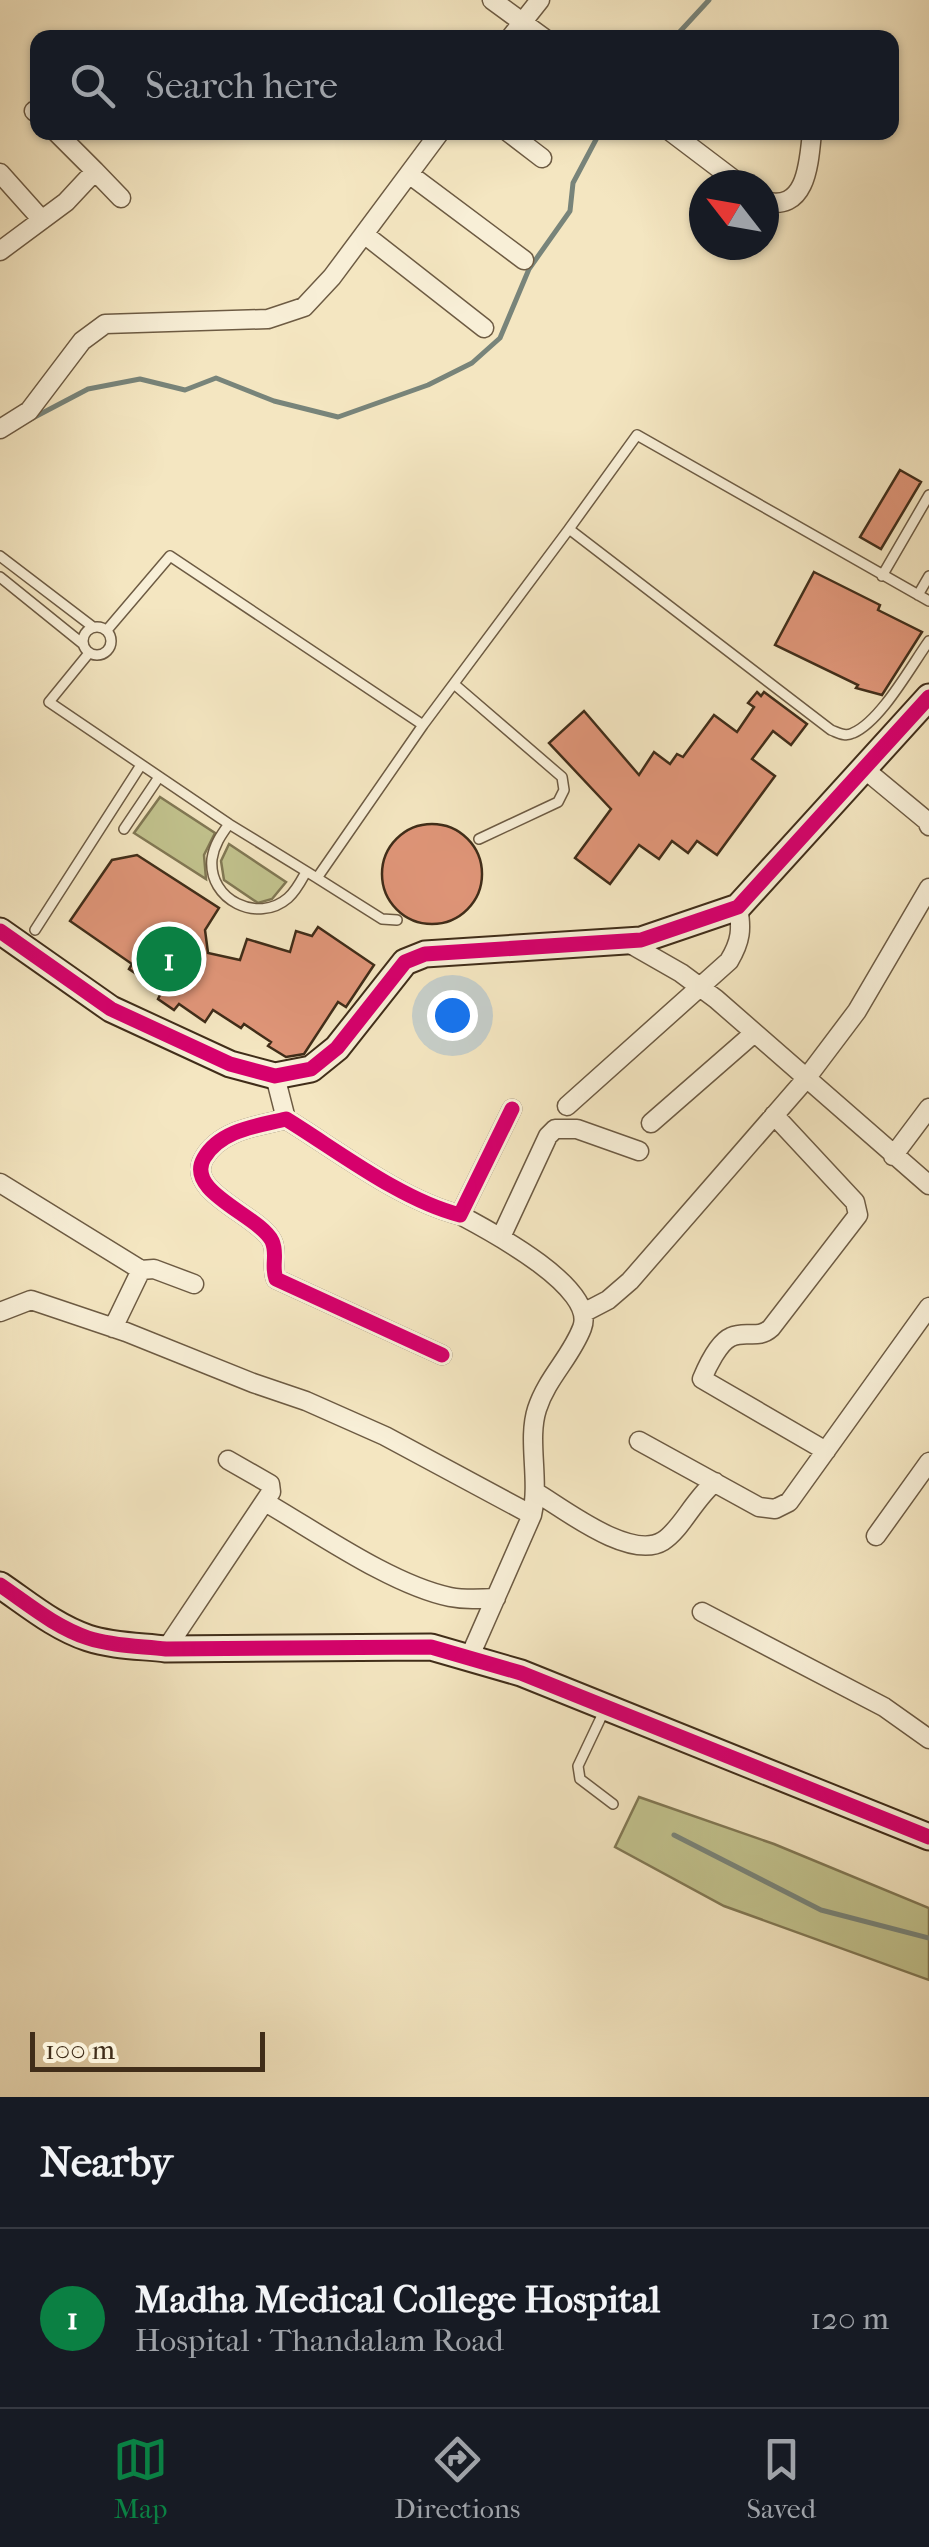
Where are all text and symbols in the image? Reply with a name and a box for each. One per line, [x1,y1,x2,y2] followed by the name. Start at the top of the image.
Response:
[30,30,899,140] search box
[65,58,120,113] icon: search
[145,63,338,108] text: Search here
[689,170,779,260] north arrow
[136,922,202,996] pin: 1
[427,990,478,1041] your location
[30,2027,265,2072] scale bar
[45,2033,115,2066] text: 100 m
[40,2138,172,2187] text: Nearby
[135,2277,660,2322] text: Madha Medical College Hospital
[67,2300,78,2337] text: 1
[810,2300,889,2337] text: 120 m
[135,2322,504,2359] text: Hospital · Thandalam Road
[113,2432,168,2525] tab: Map
[394,2432,520,2525] tab: Directions
[746,2432,816,2525] tab: Saved

